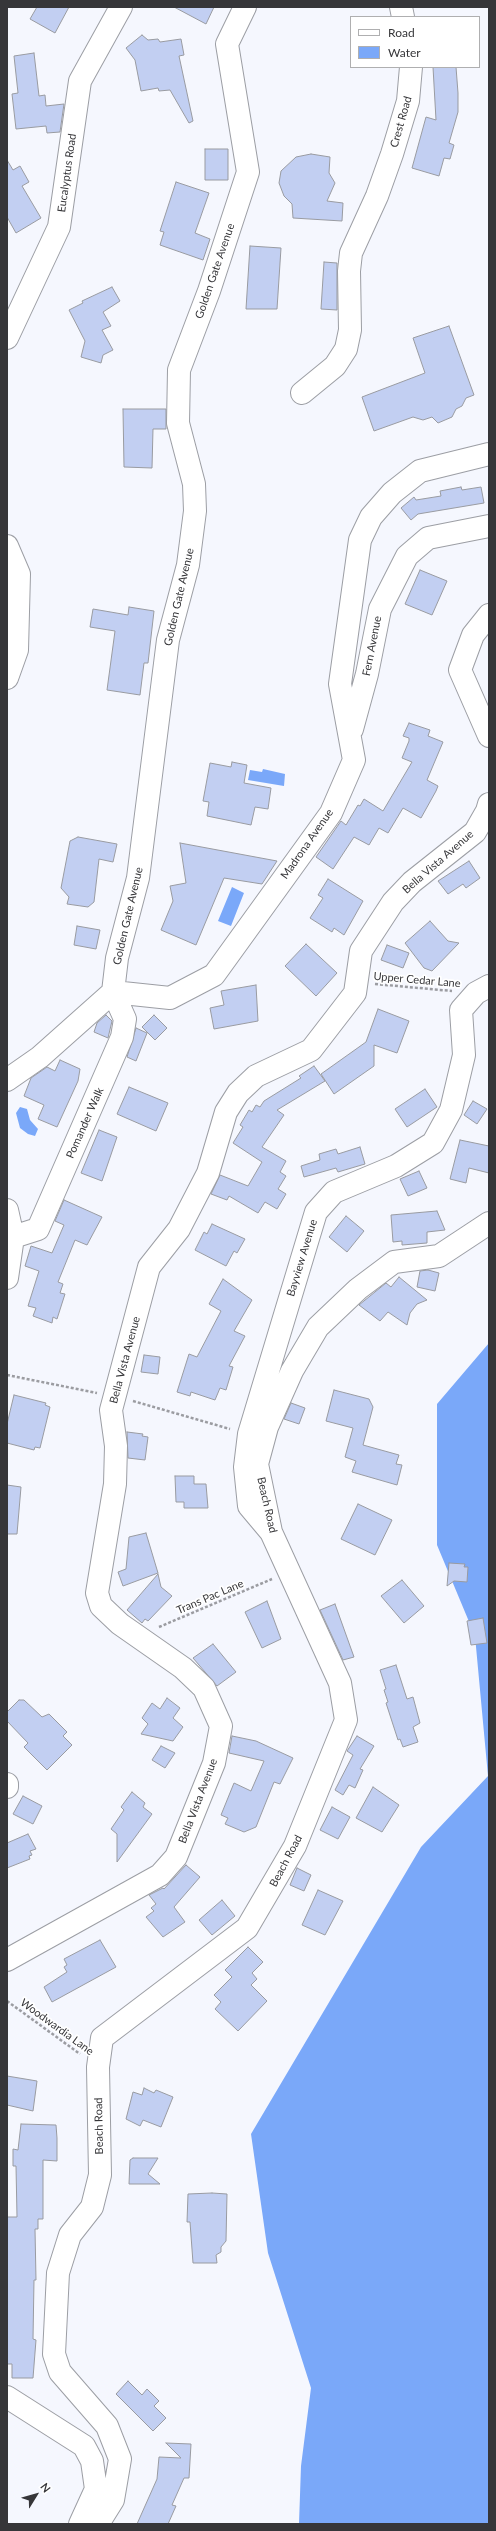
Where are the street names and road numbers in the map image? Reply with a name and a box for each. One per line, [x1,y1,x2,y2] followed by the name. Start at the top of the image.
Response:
[387,95,415,149] street label: Crest Road
[55,133,79,213] street label: Eucalyptus Road
[192,222,238,320] street label: Golden Gate Avenue
[161,547,197,647] street label: Golden Gate Avenue
[360,615,384,677] street label: Fern Avenue
[278,806,336,882] street label: Madrona Avenue
[400,828,476,896] street label: Bella Vista Avenue
[110,866,146,966] street label: Golden Gate Avenue
[373,970,461,990] street label: Upper Cedar Lane
[63,1085,107,1161] street label: Pomander Walk
[284,1218,320,1298] street label: Bayview Avenue
[107,1315,143,1405] street label: Bella Vista Avenue
[254,1476,280,1534] street label: Beach Road
[175,1577,245,1617] street label: Trans Pac Lane
[176,1757,220,1845] street label: Bella Vista Avenue
[267,1833,305,1889] street label: Beach Road
[18,1996,96,2058] street label: Woodwardia Lane
[92,2097,106,2155] street label: Beach Road

